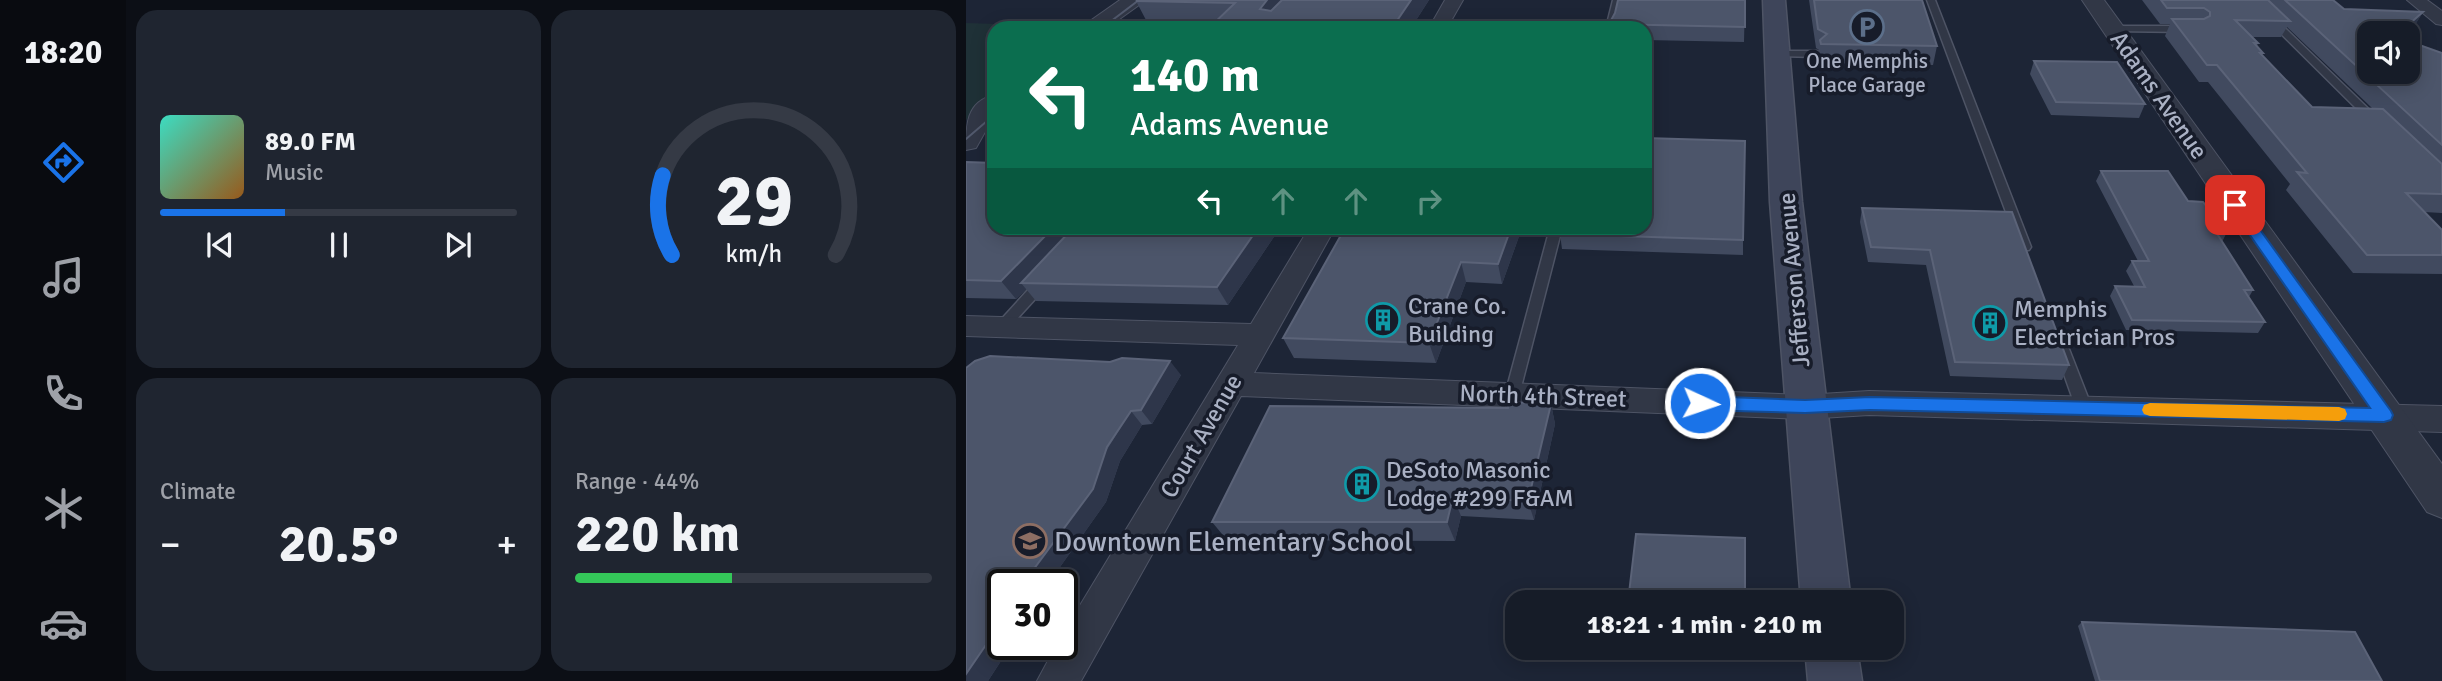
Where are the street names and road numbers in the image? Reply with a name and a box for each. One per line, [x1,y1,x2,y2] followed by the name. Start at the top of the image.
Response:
[2104,25,2214,165] street label: Adams Avenue
[1771,191,1817,369] street label: Jefferson Avenue
[1154,369,1248,503] street label: Court Avenue
[1459,378,1627,414] street label: North 4th Street

